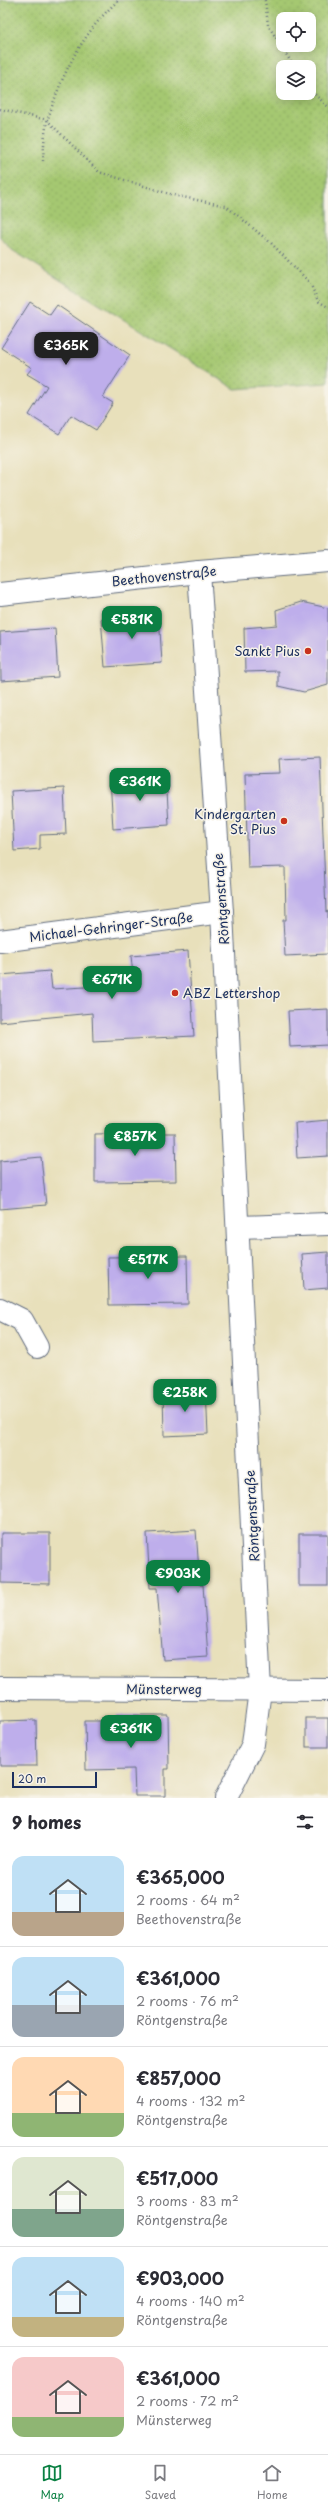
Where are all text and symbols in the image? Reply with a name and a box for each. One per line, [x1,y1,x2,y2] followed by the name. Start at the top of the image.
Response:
[276,12,316,100] map controls
[276,12,316,52] button: locate
[276,60,316,100] button: layers
[38,332,94,366] pin: €365K
[43,335,89,354] text: €365K
[111,561,217,590] street label: Beethovenstraße
[104,606,160,640] pin: €581K
[111,609,153,628] text: €581K
[234,641,300,660] place label: Sankt Pius
[303,646,313,656] marker: Sankt Pius
[112,768,168,802] pin: €361K
[118,771,162,790] text: €361K
[194,804,276,838] place label: Kindergarten St. Pius
[279,816,289,826] marker: Kindergarten St. Pius
[208,853,233,945] street label: Röntgenstraße
[28,907,194,946] street label: Michael-Gehringer-Straße
[84,966,140,1000] pin: €671K
[92,969,132,988] text: €671K
[183,983,281,1002] place label: ABZ Lettershop
[170,988,180,998] marker: ABZ Lettershop
[107,1123,163,1157] pin: €857K
[113,1126,157,1145] text: €857K
[120,1246,176,1280] pin: €517K
[128,1249,168,1268] text: €517K
[157,1379,213,1413] pin: €258K
[162,1382,208,1401] text: €258K
[240,1470,263,1562] street label: Röntgenstraße
[150,1560,206,1594] pin: €903K
[155,1563,201,1582] text: €903K
[126,1679,202,1698] street label: Münsterweg
[103,1715,159,1749] pin: €361K
[109,1718,153,1737] text: €361K
[12,1770,97,1789] scale bar
[18,1770,46,1787] text: 20 m
[12,1809,81,1835] text: 9 homes
[294,1811,316,1833] icon: filters
[136,1864,225,1890] text: €365,000
[44,1872,92,1920] icon: home
[136,1890,240,1909] text: 2 rooms · 64 m²
[136,1909,241,1928] text: Beethovenstraße
[136,1965,220,1991] text: €361,000
[44,1973,92,2021] icon: home
[136,1991,239,2010] text: 2 rooms · 76 m²
[136,2010,228,2029] text: Röntgenstraße
[136,2065,221,2091] text: €857,000
[44,2073,92,2121] icon: home
[136,2091,246,2110] text: 4 rooms · 132 m²
[136,2110,228,2129] text: Röntgenstraße
[136,2165,218,2191] text: €517,000
[44,2173,92,2221] icon: home
[136,2191,239,2210] text: 3 rooms · 83 m²
[136,2210,228,2229] text: Röntgenstraße
[136,2265,224,2291] text: €903,000
[44,2273,92,2321] icon: home
[136,2291,245,2310] text: 4 rooms · 140 m²
[136,2310,228,2329] text: Röntgenstraße
[136,2365,220,2391] text: €361,000
[44,2373,92,2421] icon: home
[136,2391,239,2410] text: 2 rooms · 72 m²
[136,2410,212,2429] text: Münsterweg
[40,2462,64,2503] tab: Map
[145,2462,176,2503] tab: Saved
[257,2462,288,2503] tab: Home

